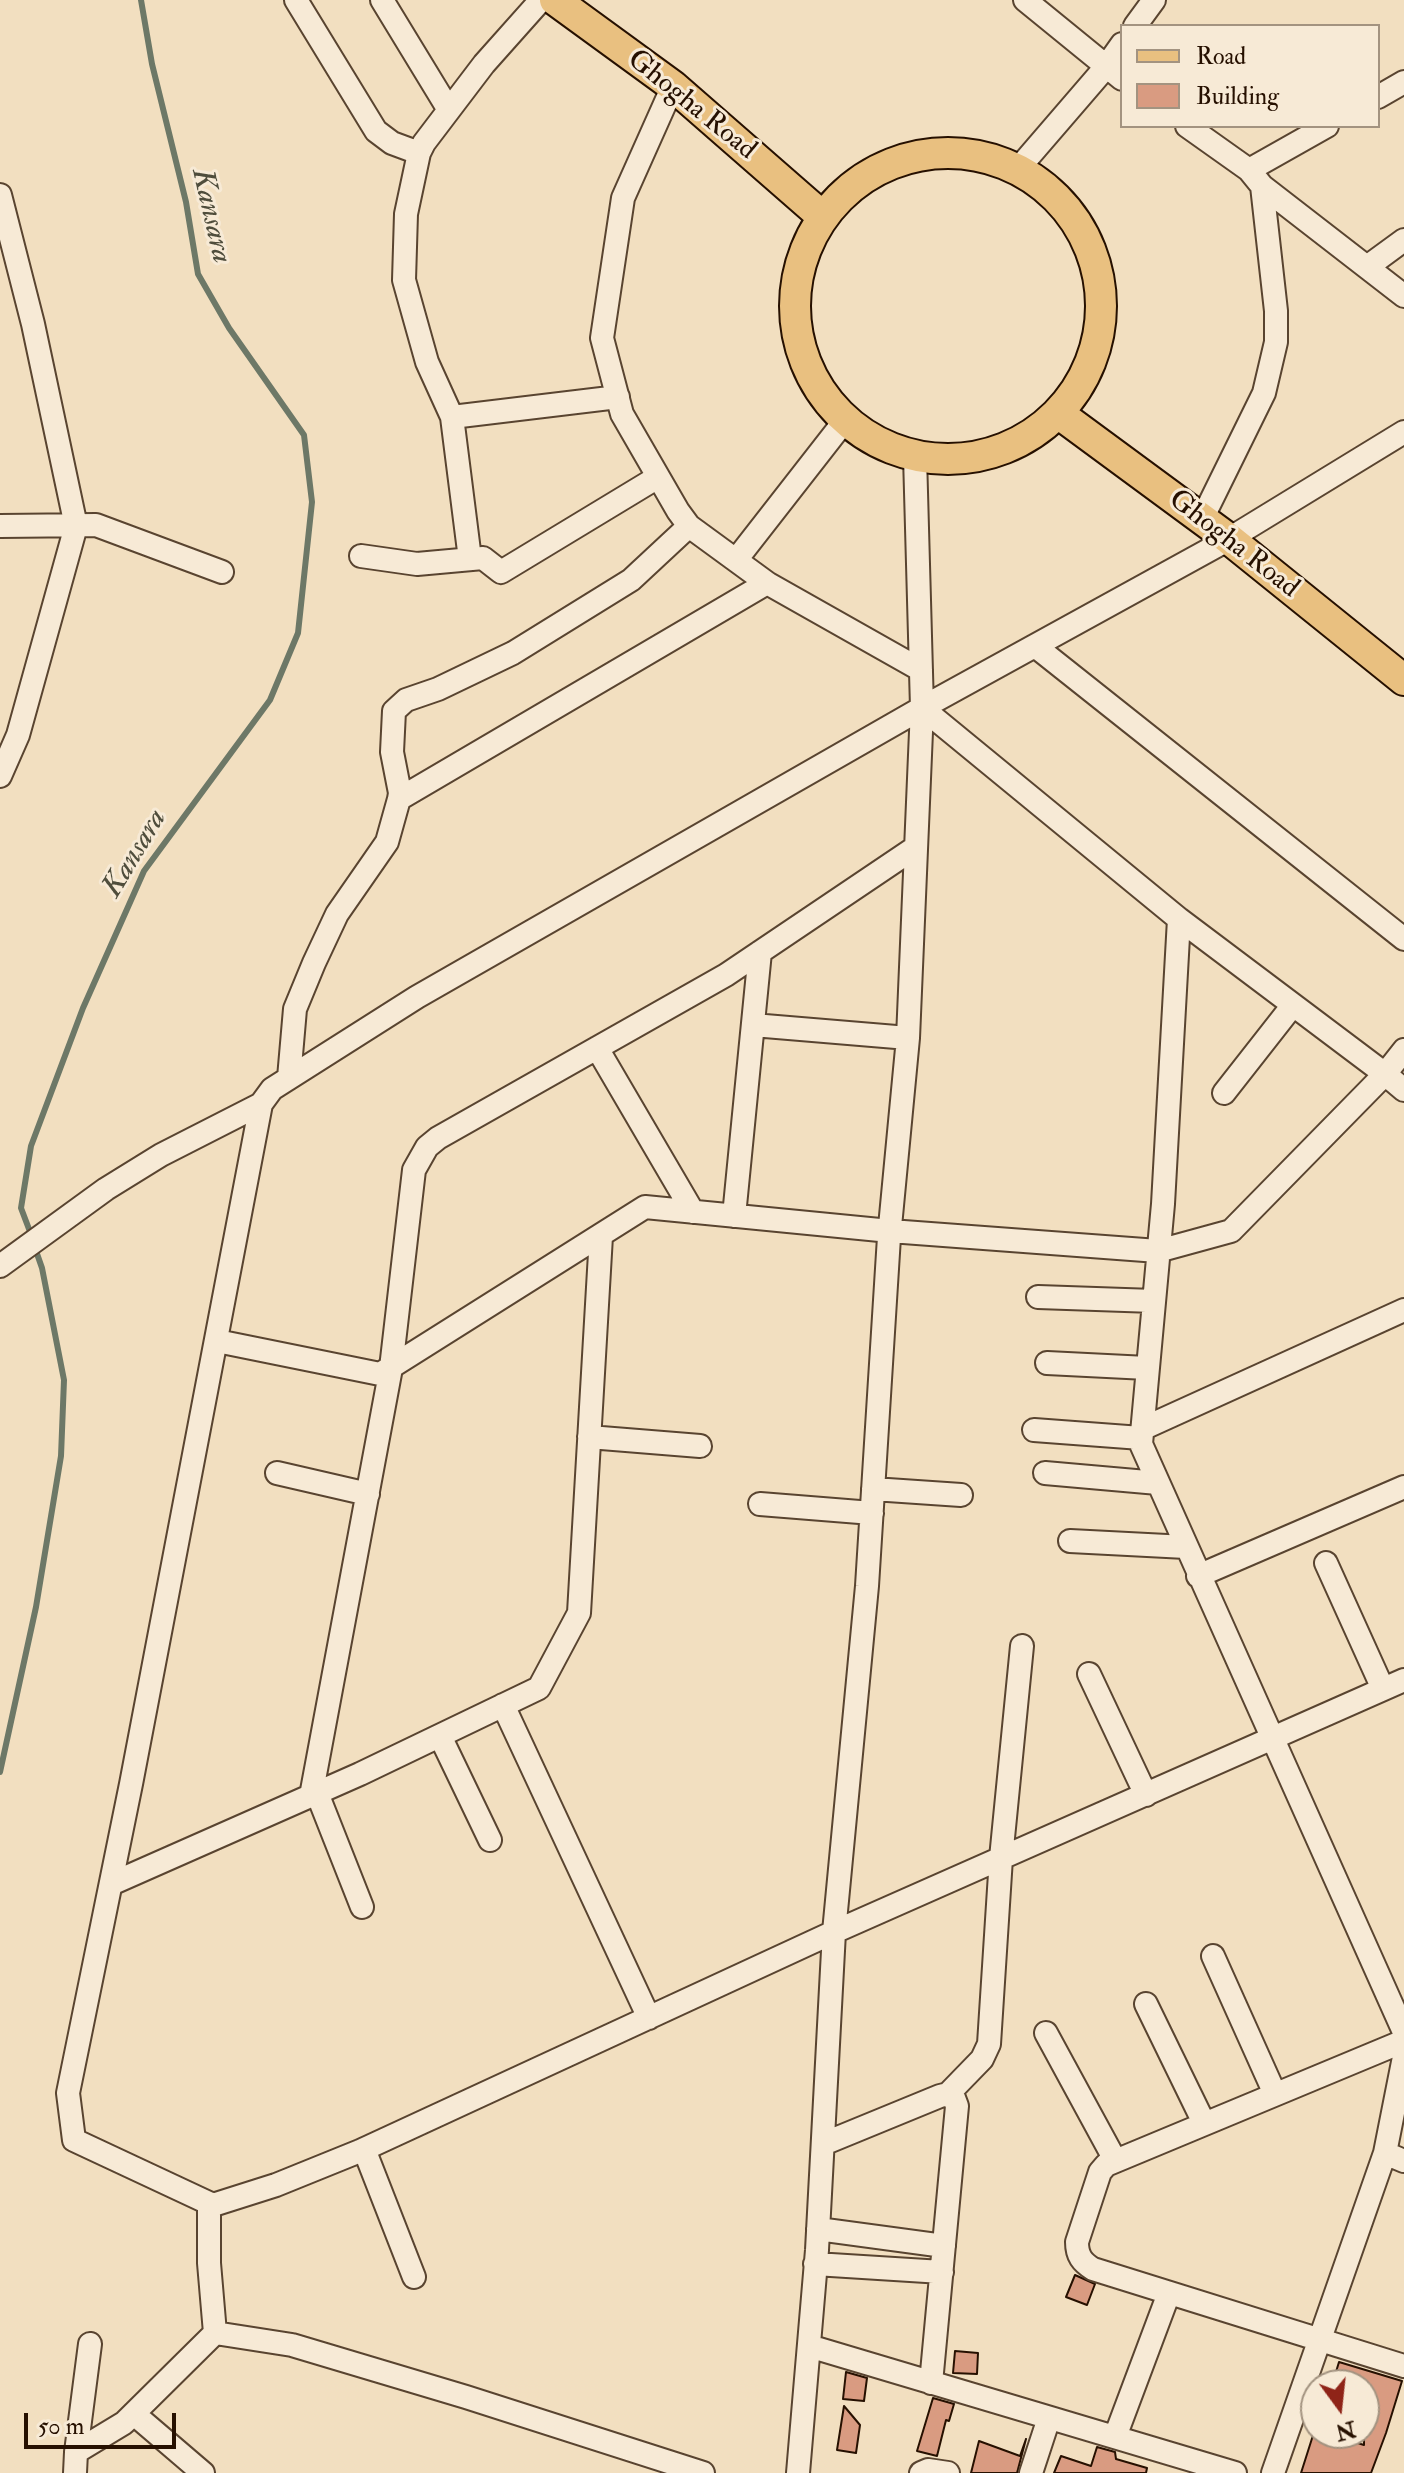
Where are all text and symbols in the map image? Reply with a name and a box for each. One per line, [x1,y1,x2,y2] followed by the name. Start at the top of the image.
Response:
[1120,24,1380,128] legend
[1196,41,1246,72] text: Road
[620,44,762,168] street label: Ghogha Road
[1196,81,1279,112] text: Building
[182,165,238,267] water label: Kansara
[1161,484,1305,606] street label: Ghogha Road
[96,804,176,904] water label: Kansara
[1300,2369,1380,2449] north arrow
[28,2397,180,2447] scale bar
[38,2411,84,2442] text: 50 m
[1333,2414,1359,2446] text: N

